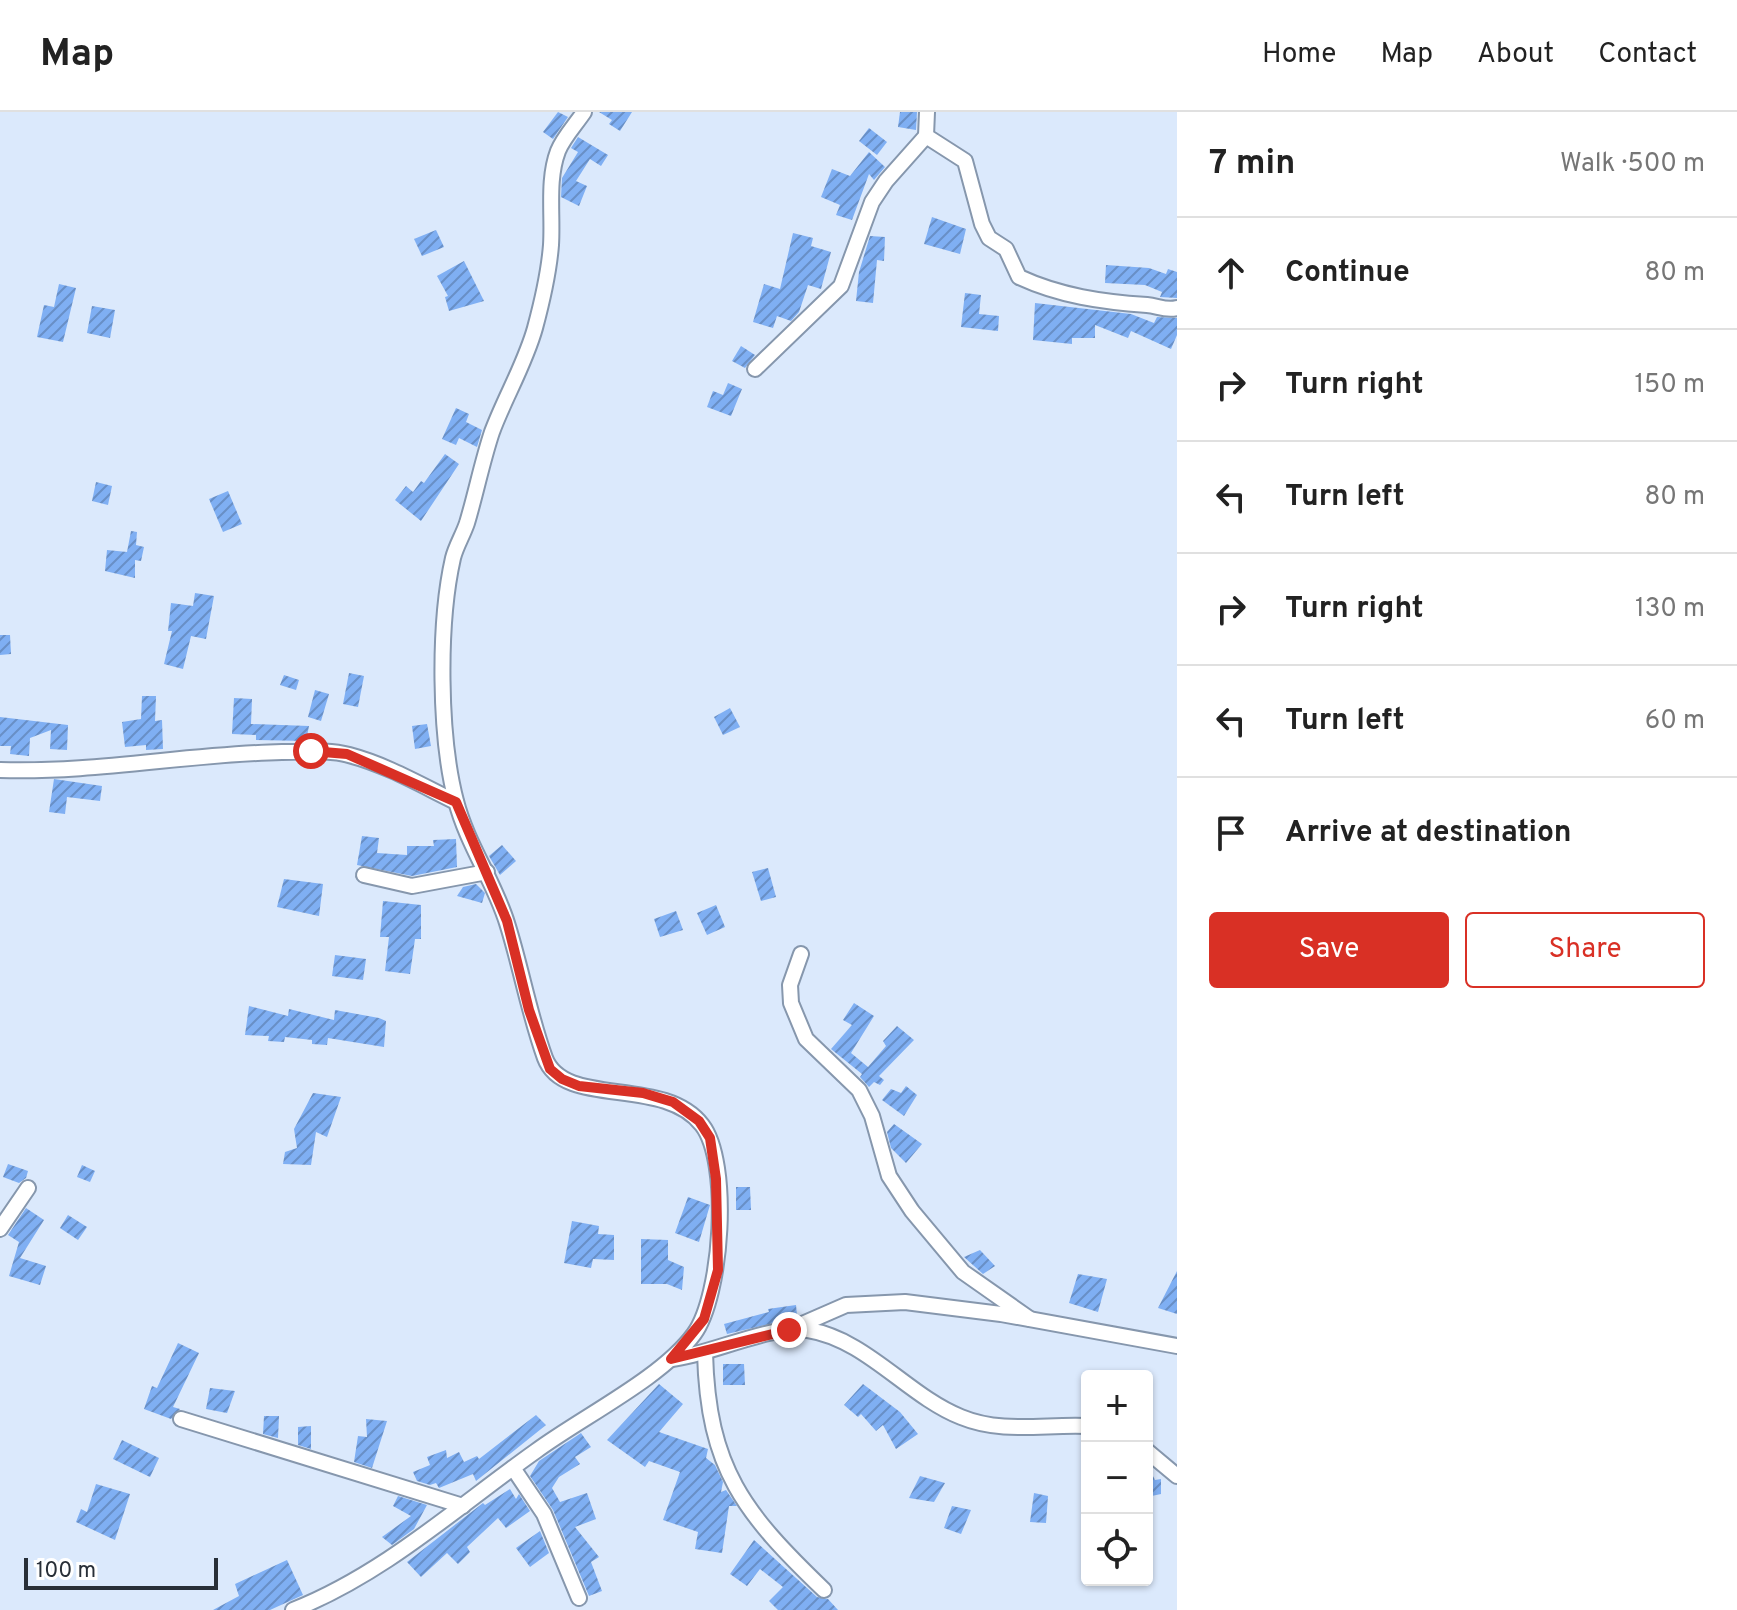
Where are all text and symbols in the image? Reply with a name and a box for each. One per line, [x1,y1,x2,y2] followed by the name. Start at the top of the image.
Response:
[40,31,114,80] text: Map
[1262,37,1336,73] text: Home
[1380,37,1433,73] text: Map
[1477,37,1554,73] text: About
[1598,37,1697,73] text: Contact
[1209,143,1295,186] text: 7 min
[1560,148,1705,181] text: Walk · 500 m
[1209,251,1253,295] icon: ahead
[1285,255,1410,292] text: Continue
[1645,257,1705,290] text: 80 m
[1209,363,1253,407] icon: right
[1285,367,1423,404] text: Turn right
[1634,369,1705,402] text: 150 m
[1209,475,1253,519] icon: left
[1285,479,1405,516] text: Turn left
[1645,481,1705,514] text: 80 m
[1209,587,1253,631] icon: right
[1285,591,1423,628] text: Turn right
[1635,593,1705,626] text: 130 m
[1209,699,1253,743] icon: left
[1285,703,1405,740] text: Turn left
[1645,705,1705,738] text: 60 m
[293,733,329,769] route start
[1209,811,1253,855] icon: arrive
[1285,815,1571,852] text: Arrive at destination
[1209,912,1449,988] button: Save
[1465,912,1705,988] button: Share
[771,1312,807,1348] route end
[1081,1370,1153,1586] map controls
[1081,1370,1153,1442] button: +
[1081,1442,1153,1514] button: −
[1081,1514,1153,1586] button: locate
[24,1554,218,1590] scale bar
[36,1558,96,1585] text: 100 m

